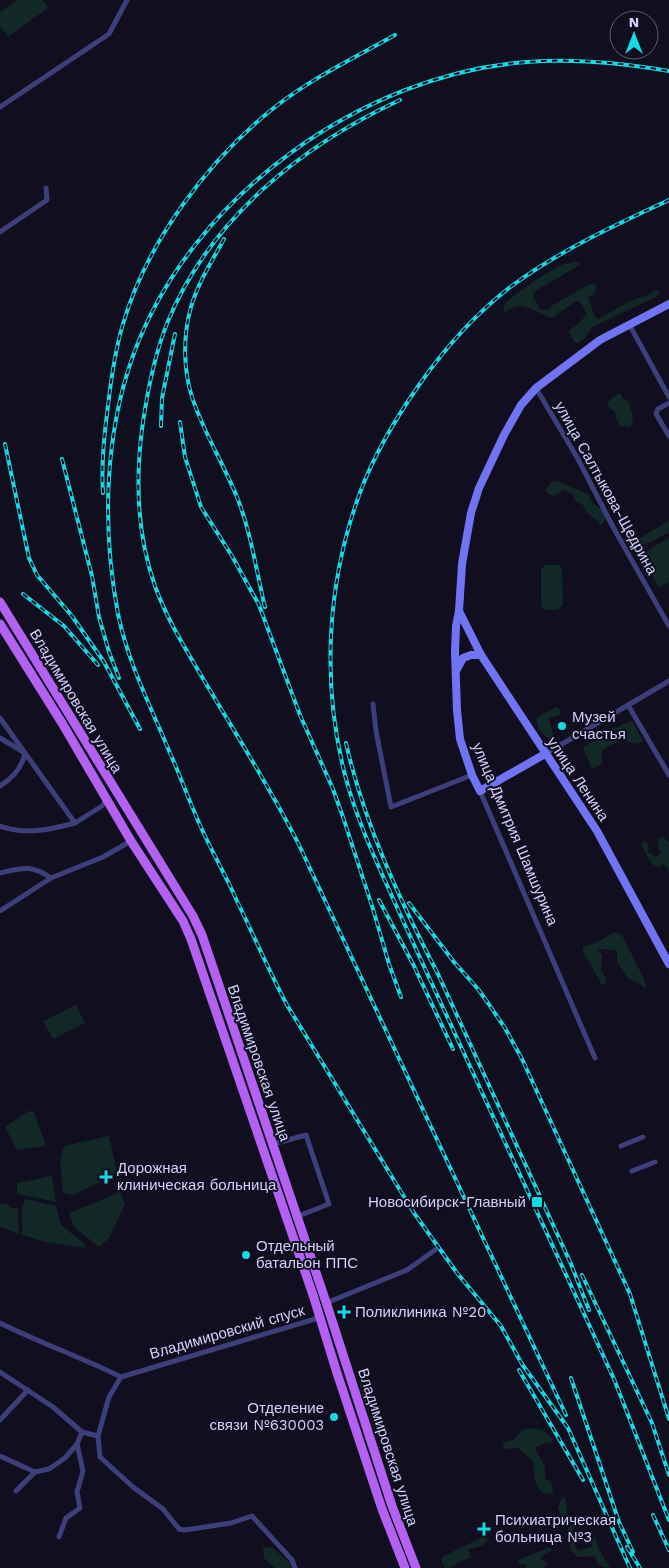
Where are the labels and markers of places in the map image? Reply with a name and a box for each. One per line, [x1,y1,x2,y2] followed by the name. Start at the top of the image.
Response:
[572,708,626,743] place label: Музей счастья
[556,720,568,732] marker: Музей счастья
[117,1159,277,1194] place label: Дорожная клиническая больница
[99,1170,113,1184] marker: Дорожная клиническая больница
[368,1193,526,1211] place label: Новосибирск-Главный
[530,1195,544,1209] marker: Новосибирск-Главный
[256,1237,358,1272] place label: Отдельный батальон ППС
[240,1249,252,1261] marker: Отдельный батальон ППС
[355,1303,486,1321] place label: Поликлиника №20
[337,1305,351,1319] marker: Поликлиника №20
[209,1399,324,1434] place label: Отделение связи №630003
[328,1411,340,1423] marker: Отделение связи №630003
[495,1511,616,1546] place label: Психиатрическая больница №3
[477,1522,491,1536] marker: Психиатрическая больница №3

